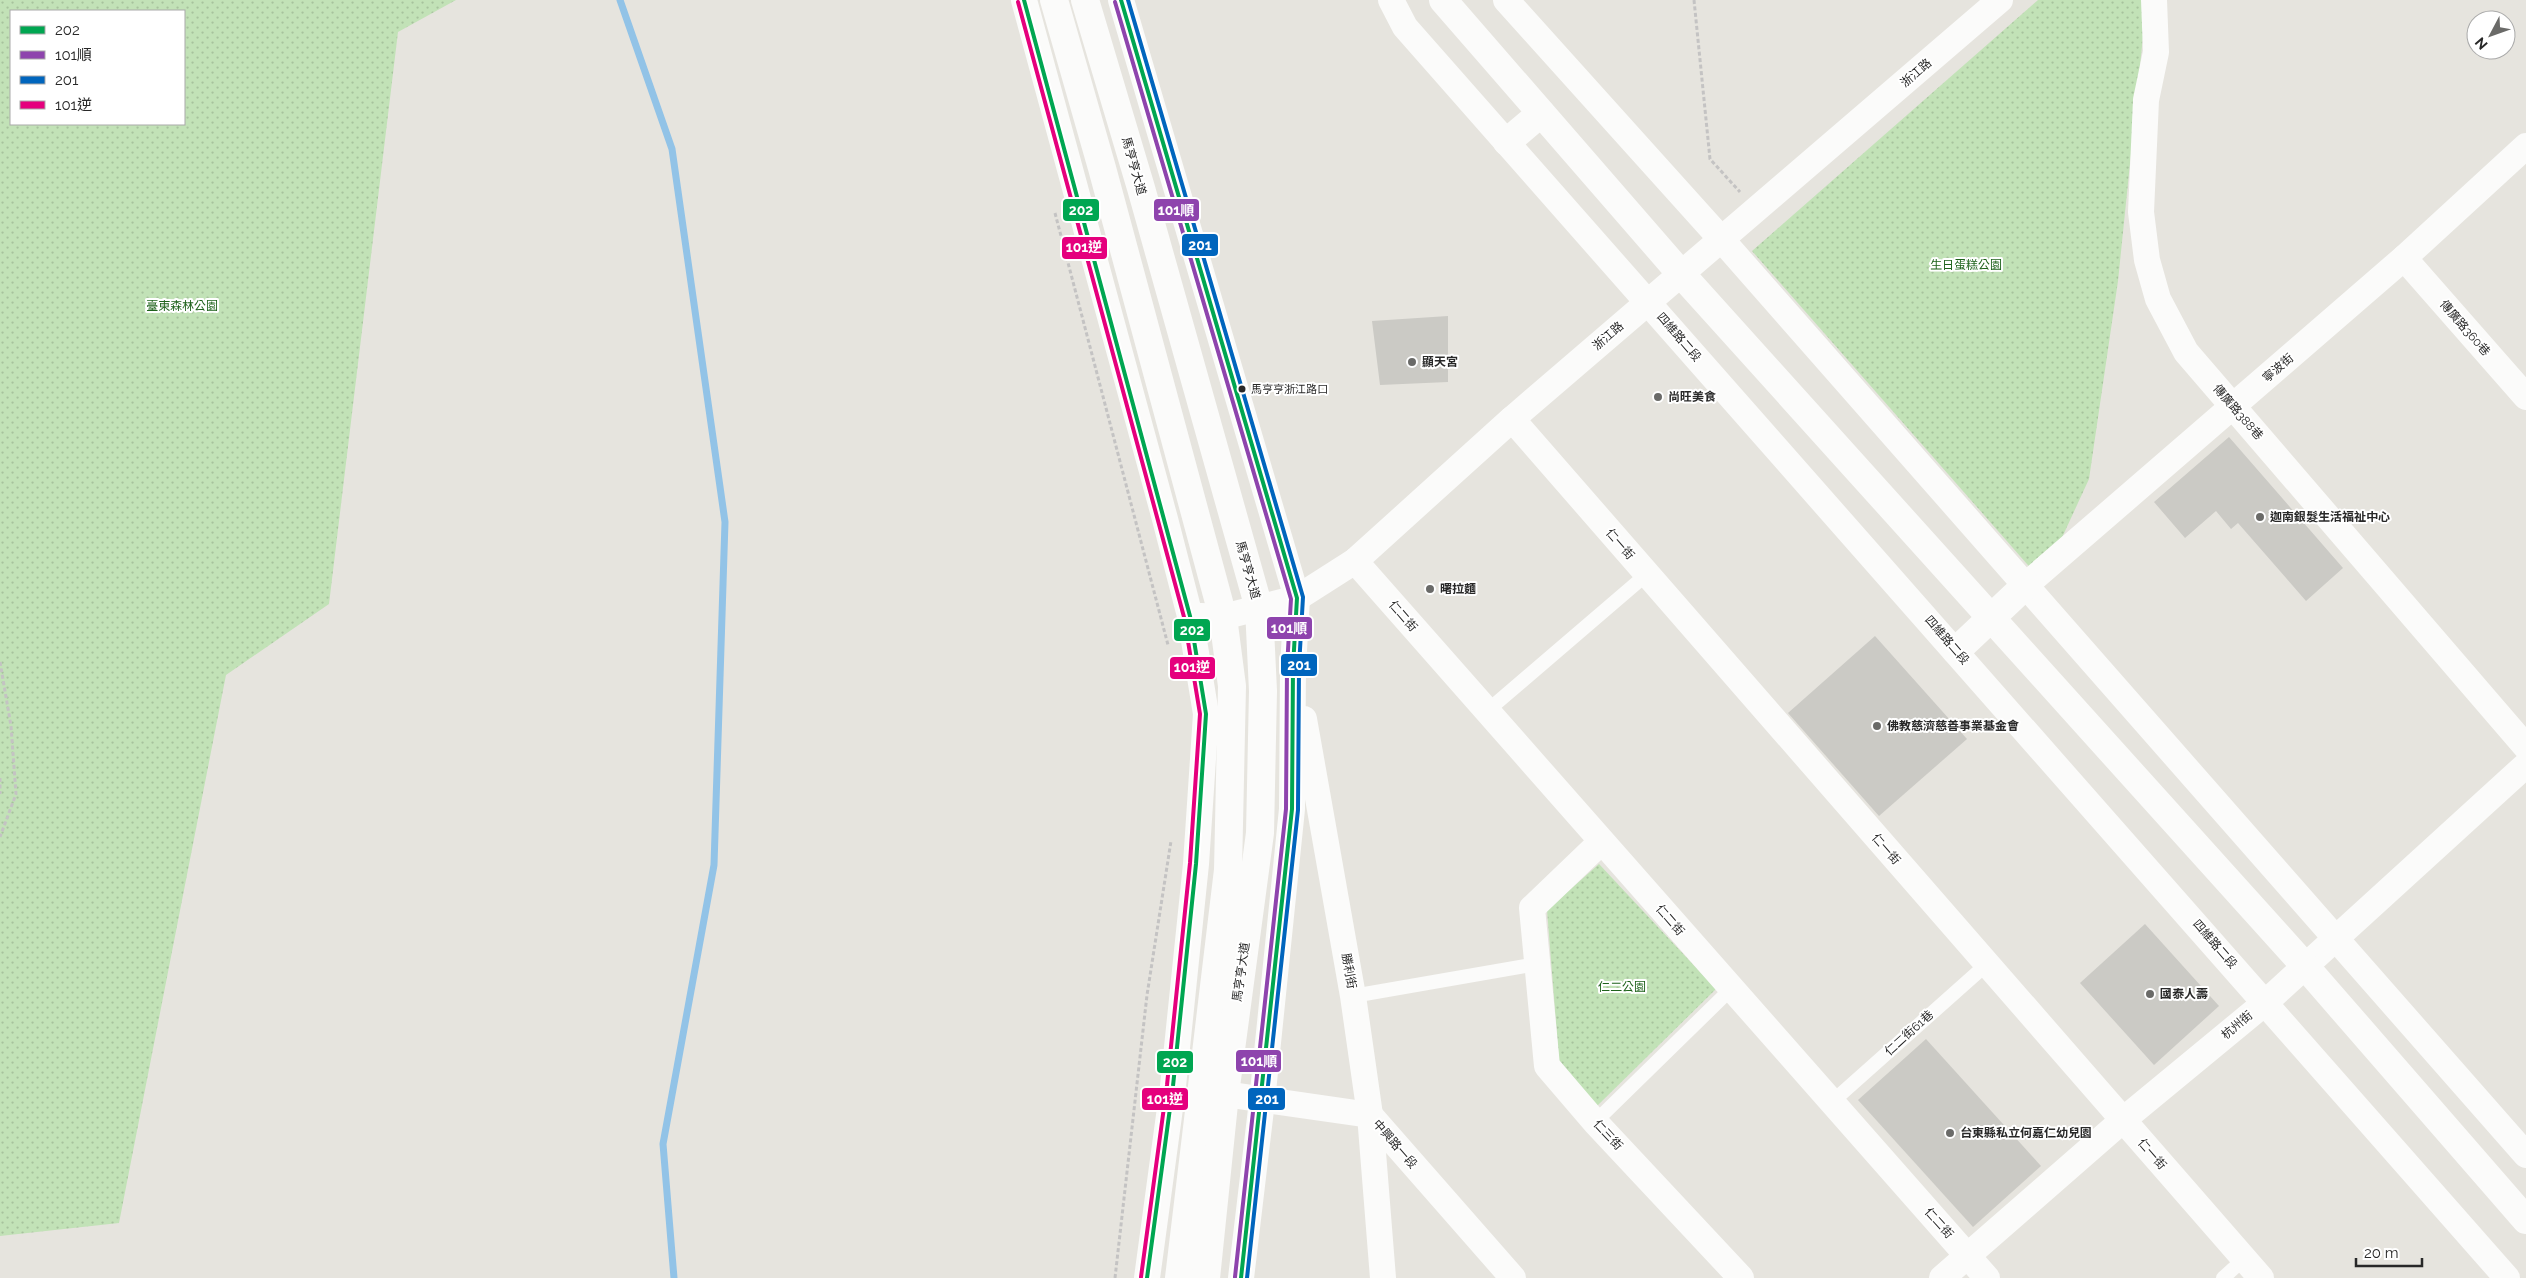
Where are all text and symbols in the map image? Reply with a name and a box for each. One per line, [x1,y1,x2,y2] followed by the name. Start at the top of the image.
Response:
[10,10,185,125] legend
[2466,10,2516,60] north arrow
[55,21,80,39] text: 202
[2472,34,2491,53] text: N
[55,46,92,64] text: 101順
[1898,56,1934,90] street label: 浙江路
[55,71,79,89] text: 201
[55,96,92,114] text: 101逆
[1119,135,1149,197] street label: 馬亨亨大道
[1062,198,1100,222] line badge: 202
[1153,198,1200,222] line badge: 101順
[1069,202,1093,218] text: 202
[1158,202,1194,218] text: 101順
[1181,233,1219,257] line badge: 201
[1061,236,1108,260] line badge: 101逆
[1188,237,1212,253] text: 201
[1066,239,1102,255] text: 101逆
[1930,258,2002,272] park label: 生日蛋糕公園
[2437,297,2493,359] street label: 傳廣路360巷
[146,299,218,313] park label: 臺東森林公園
[1654,310,1704,364] street label: 四維路二段
[1590,319,1626,353] street label: 浙江路
[2260,351,2296,385] street label: 寧波街
[1422,355,1458,369] place label: 顯天宮
[1406,356,1418,368] marker: 顯天宮
[2210,382,2266,442] street label: 傳廣路388巷
[1251,383,1328,396] place label: 馬亨亨浙江路口
[1237,384,1247,394] marker: 馬亨亨浙江路口
[1668,390,1716,404] place label: 尚旺美食
[1652,391,1664,403] marker: 尚旺美食
[2270,510,2390,524] place label: 迦南銀髮生活福祉中心
[2254,511,2266,523] marker: 迦南銀髮生活福祉中心
[1603,526,1637,562] street label: 仁一街
[1233,539,1263,601] street label: 馬亨亨大道
[1440,582,1476,596] place label: 曙拉麵
[1424,583,1436,595] marker: 曙拉麵
[1386,598,1420,634] street label: 仁二街
[1922,613,1972,667] street label: 四維路二段
[1266,616,1313,640] line badge: 101順
[1173,618,1211,642] line badge: 202
[1271,620,1307,636] text: 101順
[1180,622,1204,638] text: 202
[1280,653,1318,677] line badge: 201
[1169,656,1216,680] line badge: 101逆
[1287,657,1311,673] text: 201
[1174,659,1210,675] text: 101逆
[1887,719,2019,733] place label: 佛教慈濟慈善事業基金會
[1871,720,1883,732] marker: 佛教慈濟慈善事業基金會
[1869,831,1903,867] street label: 仁一街
[1653,902,1687,938] street label: 仁二街
[2190,917,2240,971] street label: 四維路二段
[1230,941,1252,1003] street label: 馬亨亨大道
[1339,952,1359,990] street label: 勝利街
[1598,980,1646,994] park label: 仁二公園
[2160,987,2208,1001] place label: 國泰人壽
[2144,988,2156,1000] marker: 國泰人壽
[1882,1008,1936,1058] street label: 仁二街61巷
[2219,1008,2255,1042] street label: 杭州街
[1235,1049,1282,1073] line badge: 101順
[1156,1050,1194,1074] line badge: 202
[1241,1053,1277,1069] text: 101順
[1163,1054,1187,1070] text: 202
[1141,1087,1189,1111] line badge: 101逆
[1247,1087,1286,1111] line badge: 201
[1147,1091,1183,1107] text: 101逆
[1255,1091,1279,1107] text: 201
[1370,1117,1420,1171] street label: 中興路一段
[1591,1117,1625,1153] street label: 仁三街
[1960,1126,2092,1140] place label: 台東縣私立何嘉仁幼兒園
[1944,1127,1956,1139] marker: 台東縣私立何嘉仁幼兒園
[2135,1136,2169,1172] street label: 仁一街
[1922,1205,1956,1241] street label: 仁二街
[2356,1236,2422,1268] scale bar
[2364,1244,2399,1262] text: 20 m

